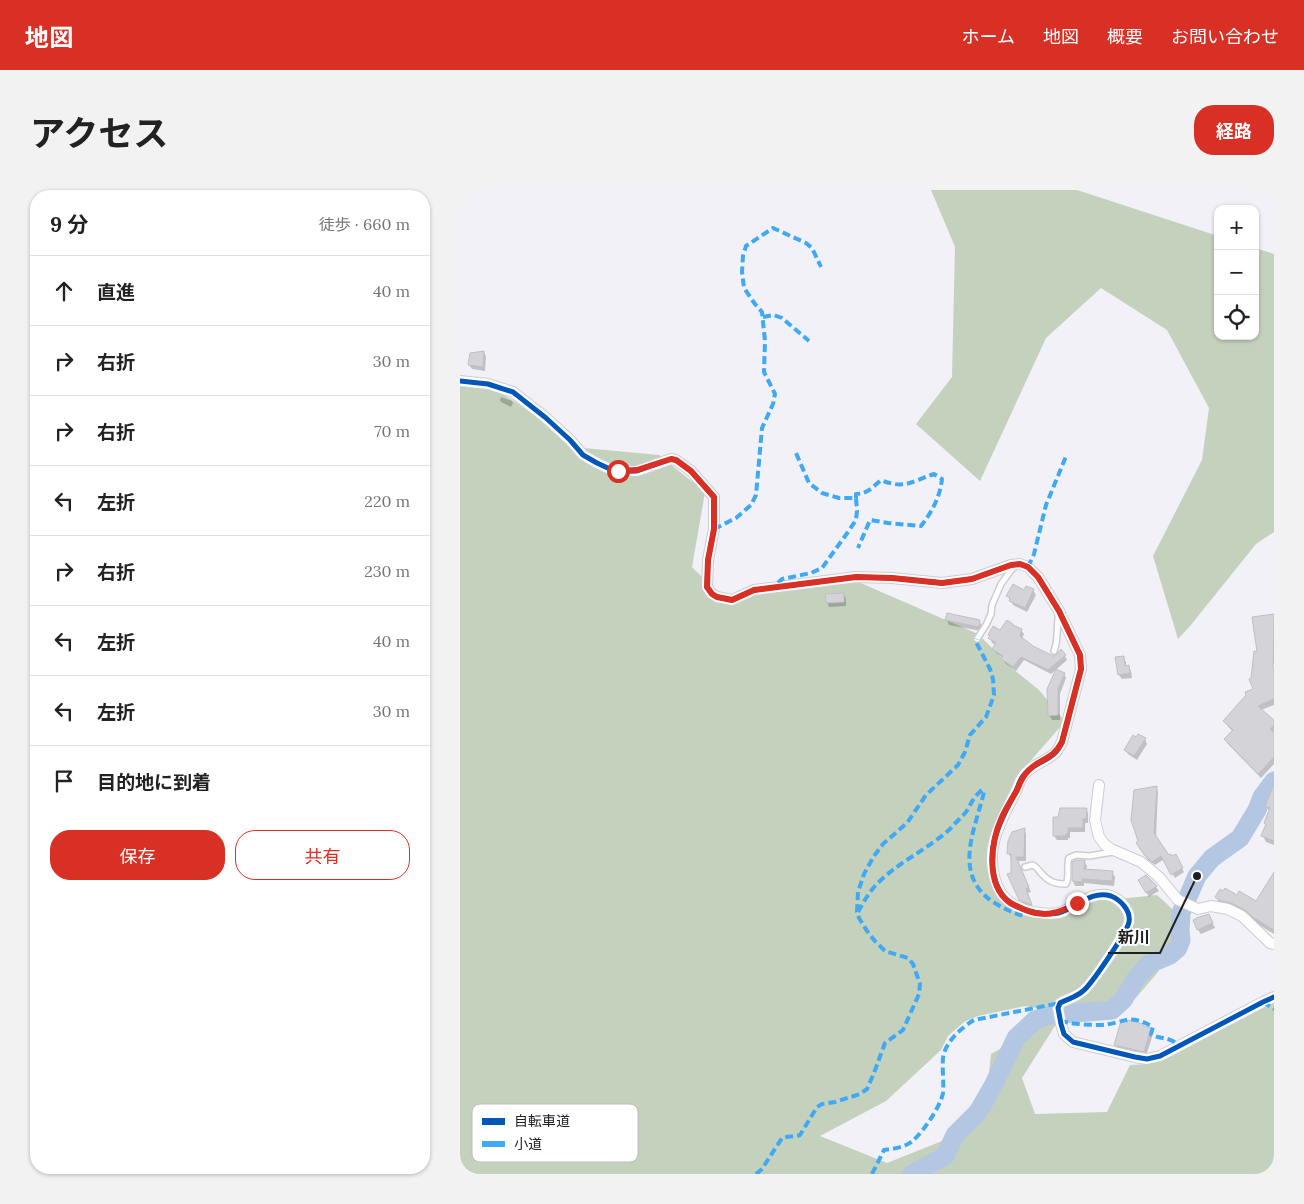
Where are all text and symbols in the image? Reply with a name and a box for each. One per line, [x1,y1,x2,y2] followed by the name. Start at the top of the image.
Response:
[25,22,73,53] text: 地図
[962,25,1015,48] text: ホーム
[1043,25,1079,48] text: 地図
[1107,25,1143,48] text: 概要
[1171,25,1279,48] text: お問い合わせ
[1194,105,1274,155] button: 経路
[30,111,168,156] text: アクセス
[1214,205,1259,340] map controls
[1214,205,1259,250] button: +
[50,211,89,238] text: 9 分
[319,214,410,234] text: 徒歩 · 660 m
[1214,250,1259,295] button: −
[50,277,78,305] icon: ahead
[97,280,135,304] text: 直進
[373,281,410,301] text: 40 m
[1214,295,1259,340] button: locate
[50,347,78,375] icon: right
[97,350,135,374] text: 右折
[373,351,410,371] text: 30 m
[50,417,78,445] icon: right
[97,420,135,444] text: 右折
[374,421,410,441] text: 70 m
[607,460,630,483] route start
[50,487,78,515] icon: left
[97,490,135,514] text: 左折
[364,491,410,511] text: 220 m
[50,557,78,585] icon: right
[97,560,135,584] text: 右折
[364,561,410,581] text: 230 m
[50,627,78,655] icon: left
[97,630,135,654] text: 左折
[373,631,410,651] text: 40 m
[50,697,78,725] icon: left
[97,700,135,724] text: 左折
[373,701,410,721] text: 30 m
[50,767,78,795] icon: arrive
[97,770,211,794] text: 目的地に到着
[50,830,225,880] button: 保存
[235,830,410,880] button: 共有
[1066,892,1089,915] route end
[1108,922,1160,953] callout: 新川
[1118,927,1150,947] text: 新川
[472,1104,638,1162] legend
[514,1112,570,1130] text: 自転車道
[514,1135,542,1153] text: 小道

